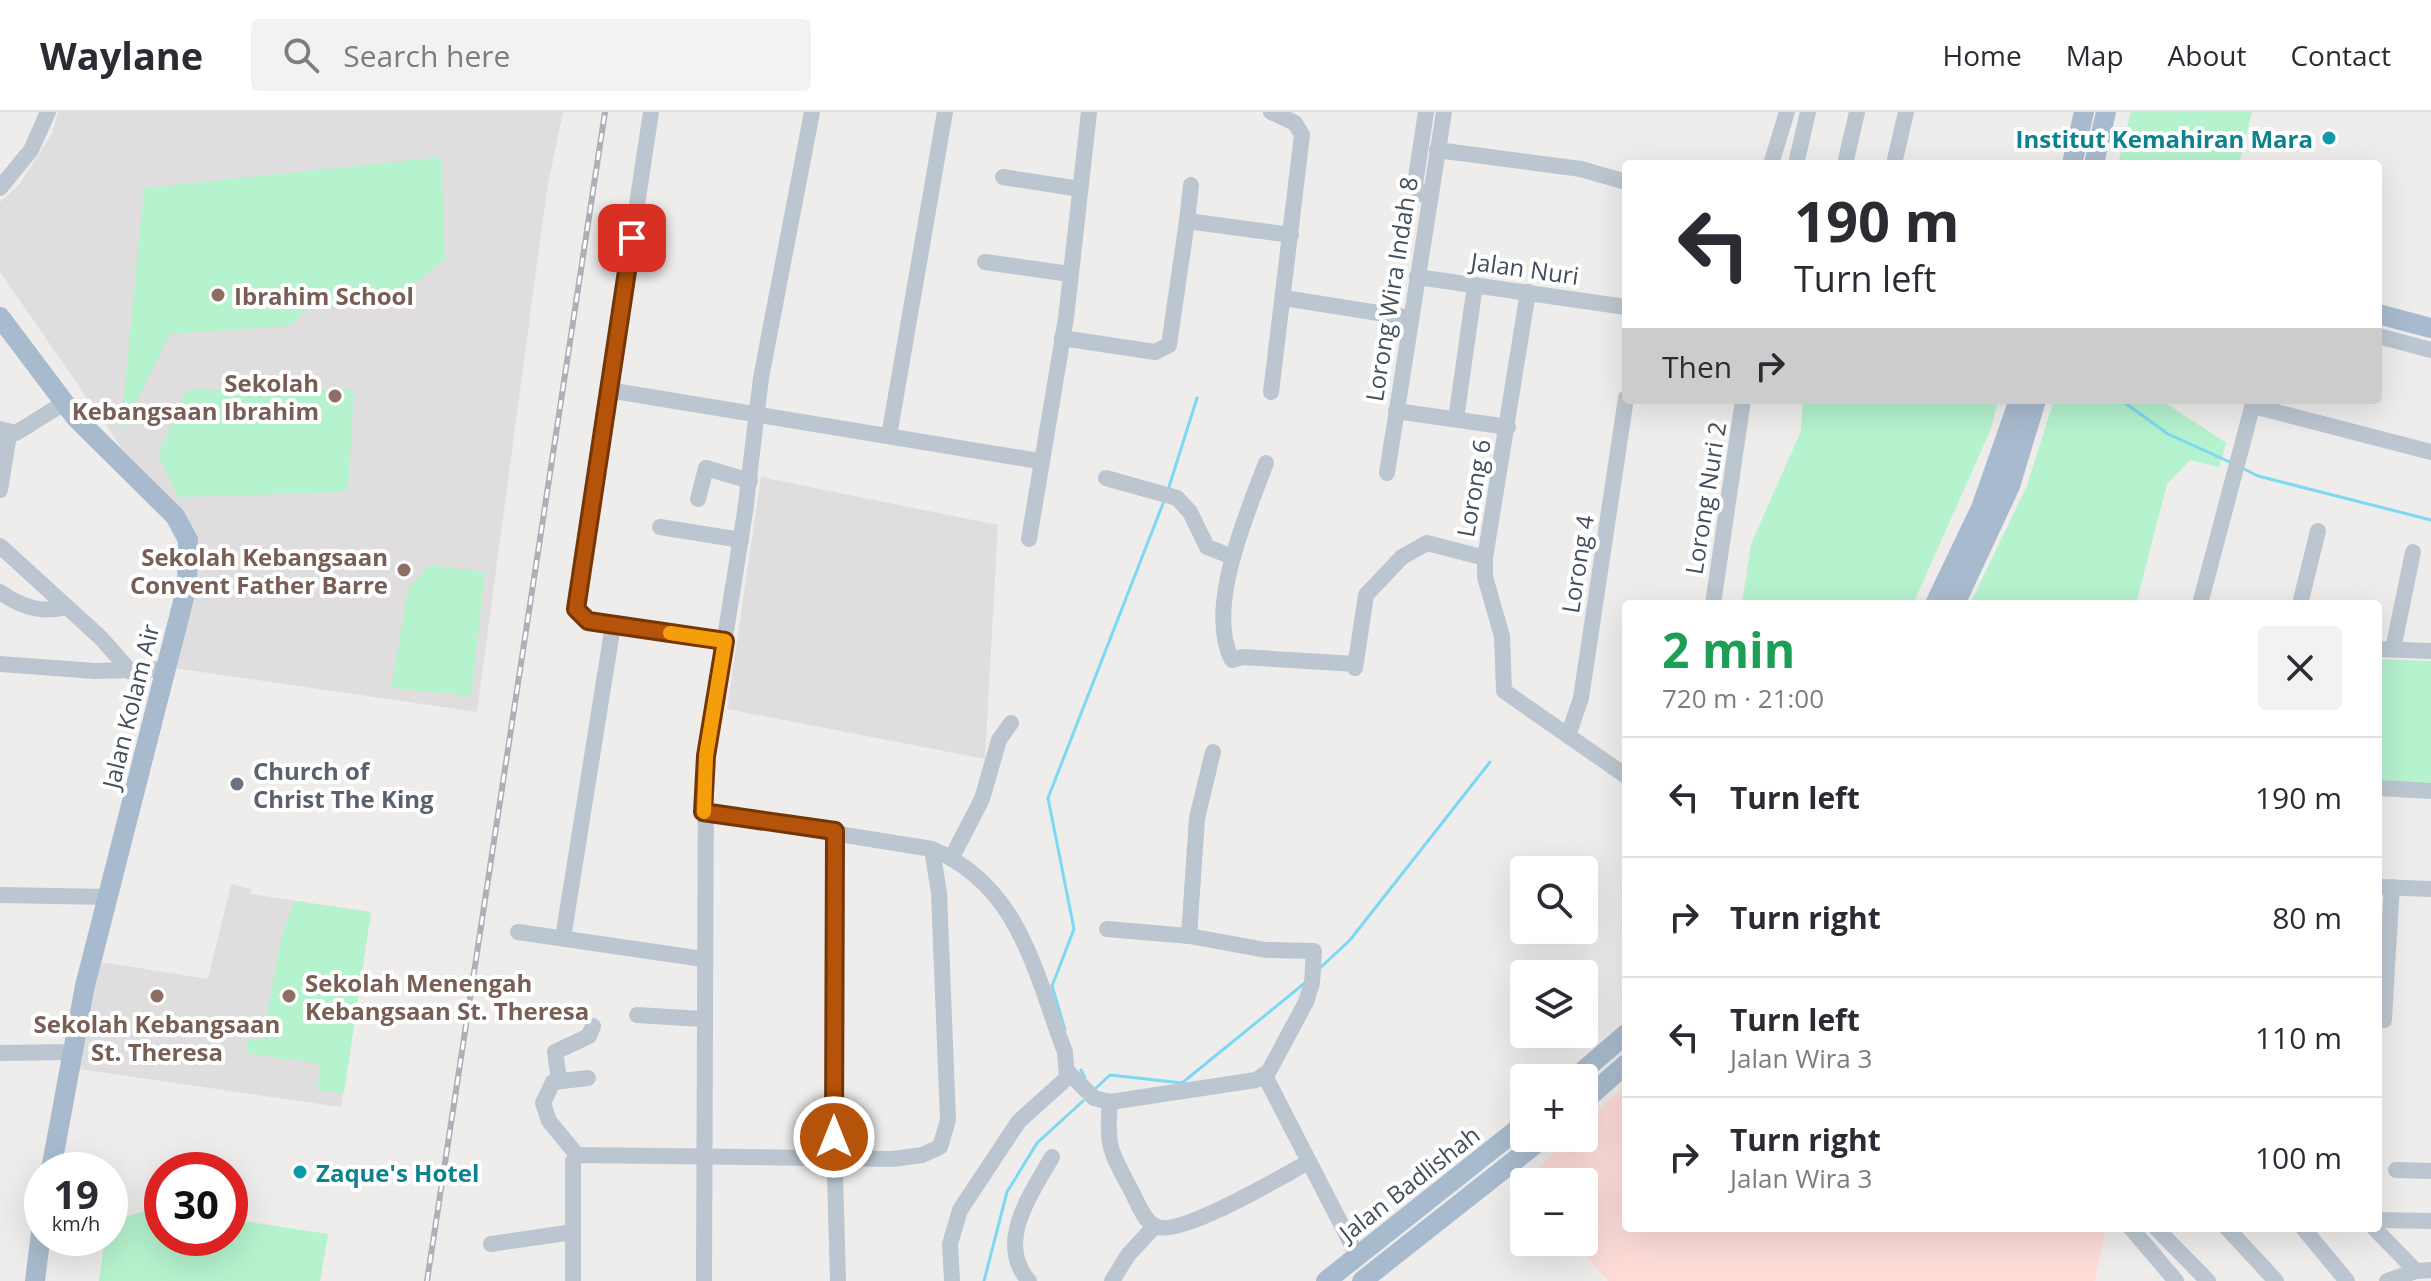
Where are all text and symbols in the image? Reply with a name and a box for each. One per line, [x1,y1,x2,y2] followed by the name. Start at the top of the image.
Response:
[251,19,811,91] search box
[40,29,203,81] text: Waylane
[279,33,323,77] icon: search
[343,35,510,76] text: Search here
[1943,36,2022,74] text: Home
[2066,36,2124,74] text: Map
[2168,36,2246,74] text: About
[2290,36,2391,74] text: Contact
[2016,122,2313,155] place label: Institut Kemahiran Mara
[2320,129,2338,147] marker: Institut Kemahiran Mara
[1357,174,1425,404] street label: Lorong Wira Indah 8
[1794,182,1960,258] text: 190 m
[1662,192,1766,296] icon: left
[598,204,666,272] pin
[610,216,654,260] icon: arrive
[1467,244,1581,292] street label: Jalan Nuri
[1794,254,1936,303] text: Turn left
[234,279,414,312] place label: Ibrahim School
[209,286,227,304] marker: Ibrahim School
[1748,344,1792,388] icon: right
[1662,346,1732,387] text: Then
[72,366,319,427] place label: Sekolah Kebangsaan Ibrahim
[326,387,344,405] marker: Sekolah Kebangsaan Ibrahim
[1677,419,1733,577] street label: Lorong Nuri 2
[1448,436,1498,540] street label: Lorong 6
[1553,512,1601,615] street label: Lorong 4
[130,540,388,601] place label: Sekolah Kebangsaan Convent Father Barre
[395,561,413,579] marker: Sekolah Kebangsaan Convent Father Barre
[1662,617,1795,682] text: 2 min
[93,620,166,794] street label: Jalan Kolam Air
[2258,626,2342,710] button: close
[1662,680,1824,716] text: 720 m · 21:00
[253,754,434,815] place label: Church of Christ The King
[228,775,246,793] marker: Church of Christ The King
[1662,775,1706,819] icon: left
[1730,777,1860,818] text: Turn left
[2255,777,2342,818] text: 190 m
[1510,856,1598,1256] map controls
[1510,856,1598,944] button: search
[1662,895,1706,939] icon: right
[1730,897,1881,938] text: Turn right
[2272,897,2342,938] text: 80 m
[1510,960,1598,1048] button: layers
[305,966,589,1027] place label: Sekolah Menengah Kebangsaan St. Theresa
[148,987,166,1005] marker: Sekolah Kebangsaan St. Theresa
[280,987,298,1005] marker: Sekolah Menengah Kebangsaan St. Theresa
[1730,999,1860,1040] text: Turn left
[34,1007,280,1068] place label: Sekolah Kebangsaan St. Theresa
[1662,1015,1706,1059] icon: left
[2255,1017,2342,1058] text: 110 m
[1730,1040,1872,1076] text: Jalan Wira 3
[1510,1064,1598,1152] button: +
[792,1095,876,1179] position arrow
[1330,1118,1486,1250] street label: Jalan Badlishah
[1730,1119,1881,1160] text: Turn right
[1662,1135,1706,1179] icon: right
[2255,1137,2342,1178] text: 100 m
[144,1152,248,1256] speed limit sign: 30
[316,1156,479,1189] place label: Zaque's Hotel
[1730,1160,1872,1196] text: Jalan Wira 3
[291,1163,309,1181] marker: Zaque's Hotel
[53,1166,99,1221] text: 19
[1510,1168,1598,1256] button: −
[52,1210,100,1237] text: km/h

